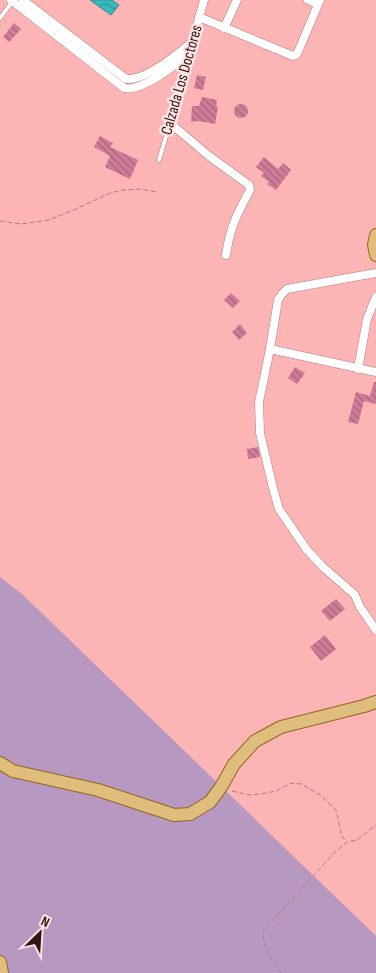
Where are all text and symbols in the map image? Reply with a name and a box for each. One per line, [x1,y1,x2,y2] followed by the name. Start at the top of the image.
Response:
[157,23,207,137] street label: Calzada Los Doctores
[15,908,65,958] north arrow
[38,912,52,931] text: N

